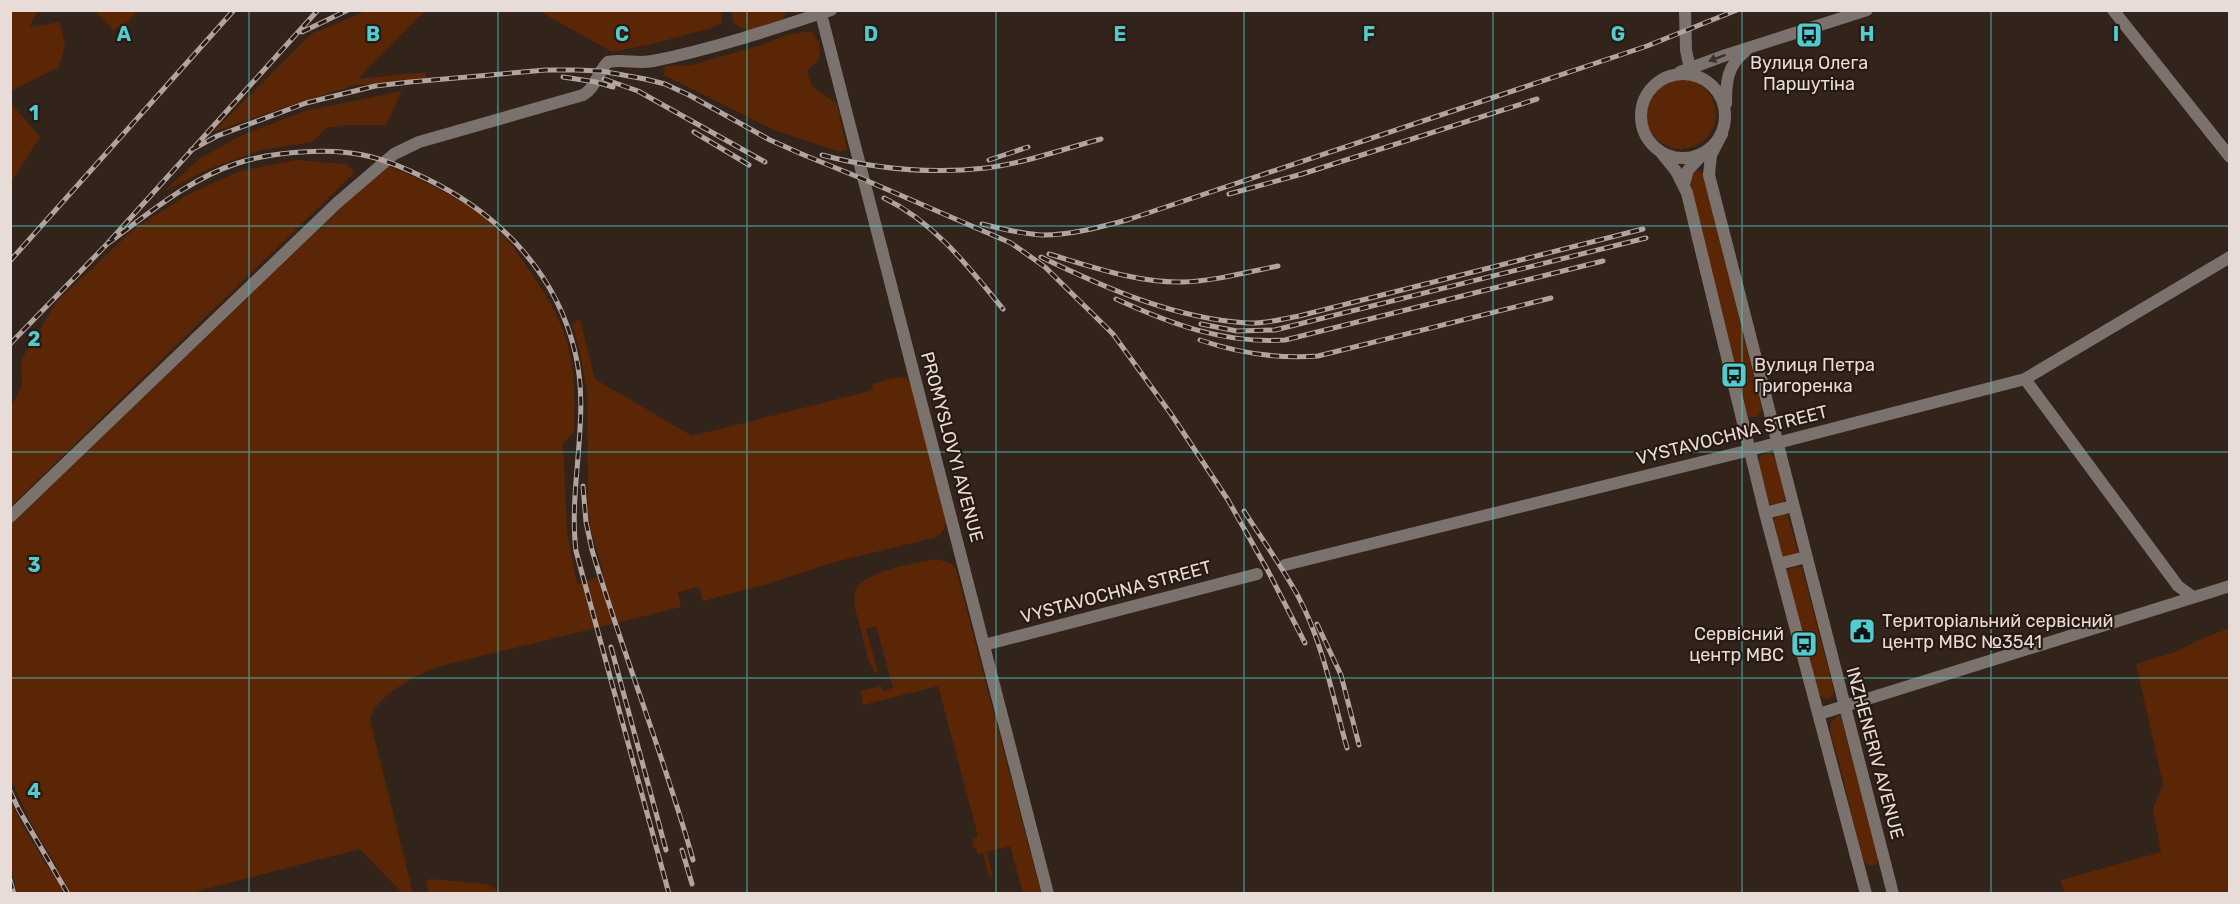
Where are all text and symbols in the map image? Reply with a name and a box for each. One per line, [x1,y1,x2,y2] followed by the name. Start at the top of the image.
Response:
[1794,20,1824,50] bus stop icon: Вулиця Олега Паршутіна
[117,22,132,46] text: A
[366,22,380,46] text: B
[615,22,629,46] text: C
[864,22,878,46] text: D
[1114,22,1126,46] text: E
[1363,22,1375,46] text: F
[1611,22,1625,46] text: G
[1860,22,1874,46] text: H
[2113,22,2119,46] text: I
[1750,52,1868,95] place label: Вулиця Олега Паршутіна
[1708,54,1726,63] one-way arrow
[29,101,39,125] text: 1
[28,327,41,351] text: 2
[916,349,988,545] street label: PROMYSLOVYI AVENUE
[1754,354,1875,397] place label: Вулиця Петра Григоренка
[1719,360,1749,390] bus stop icon: Вулиця Петра Григоренка
[1634,401,1830,469] street label: VYSTAVOCHNA STREET
[27,553,41,577] text: 3
[1018,556,1214,628] street label: VYSTAVOCHNA STREET
[1882,610,2114,653] place label: Територіальний сервісний центр МВС №3541
[1847,616,1877,646] public building icon: Територіальний сервісний центр МВС №3541
[1689,623,1784,666] place label: Сервісний центр МВС
[1789,629,1819,659] bus stop icon: Сервісний центр МВС
[1841,665,1909,841] street label: INZHENERIV AVENUE
[27,779,41,803] text: 4

